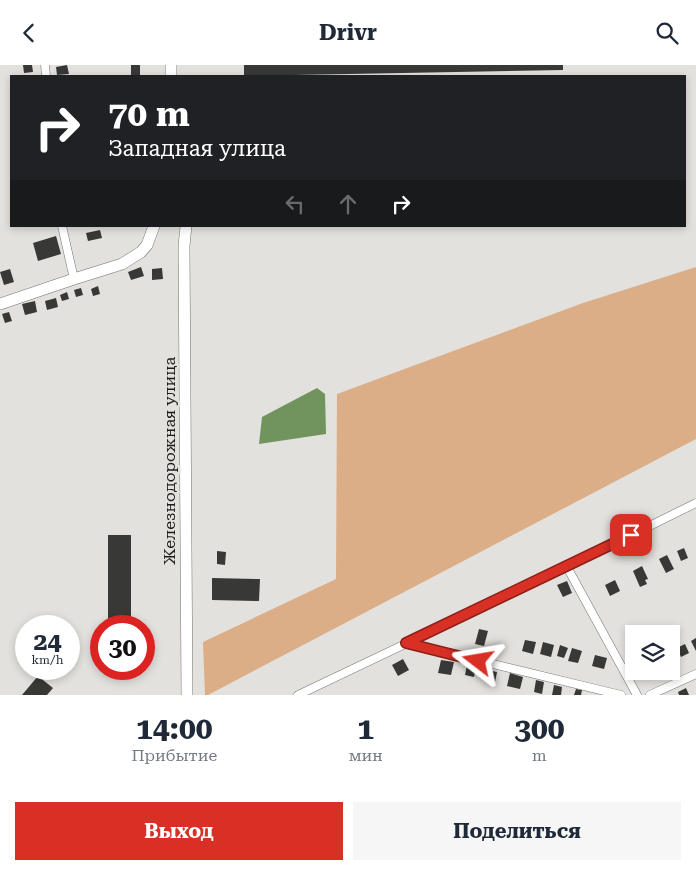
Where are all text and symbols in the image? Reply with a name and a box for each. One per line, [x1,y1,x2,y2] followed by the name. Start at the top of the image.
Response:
[15,19,43,47] icon: back
[653,19,681,47] icon: search
[319,20,377,45] text: Drivr
[108,94,190,135] text: 70 m
[25,95,90,160] icon: right
[108,136,286,161] text: Западная улица
[281,190,309,218] icon: left
[334,190,362,218] icon: ahead
[387,190,415,218] icon: right
[160,357,179,565] street label: Железнодорожная улица
[610,514,652,556] pin
[617,521,645,549] icon: arrive
[90,615,155,680] speed limit sign: 30
[625,625,680,680] map controls
[625,625,680,680] button: layers
[33,627,62,656] text: 24
[451,634,503,686] position arrow
[31,653,64,667] text: km/h
[136,711,213,746] text: 14:00
[357,711,374,746] text: 1
[514,711,565,746] text: 300
[131,746,217,765] text: Прибытие
[349,746,383,765] text: мин
[532,746,547,765] text: m
[15,802,343,860] button: Выход
[353,802,681,860] button: Поделиться

